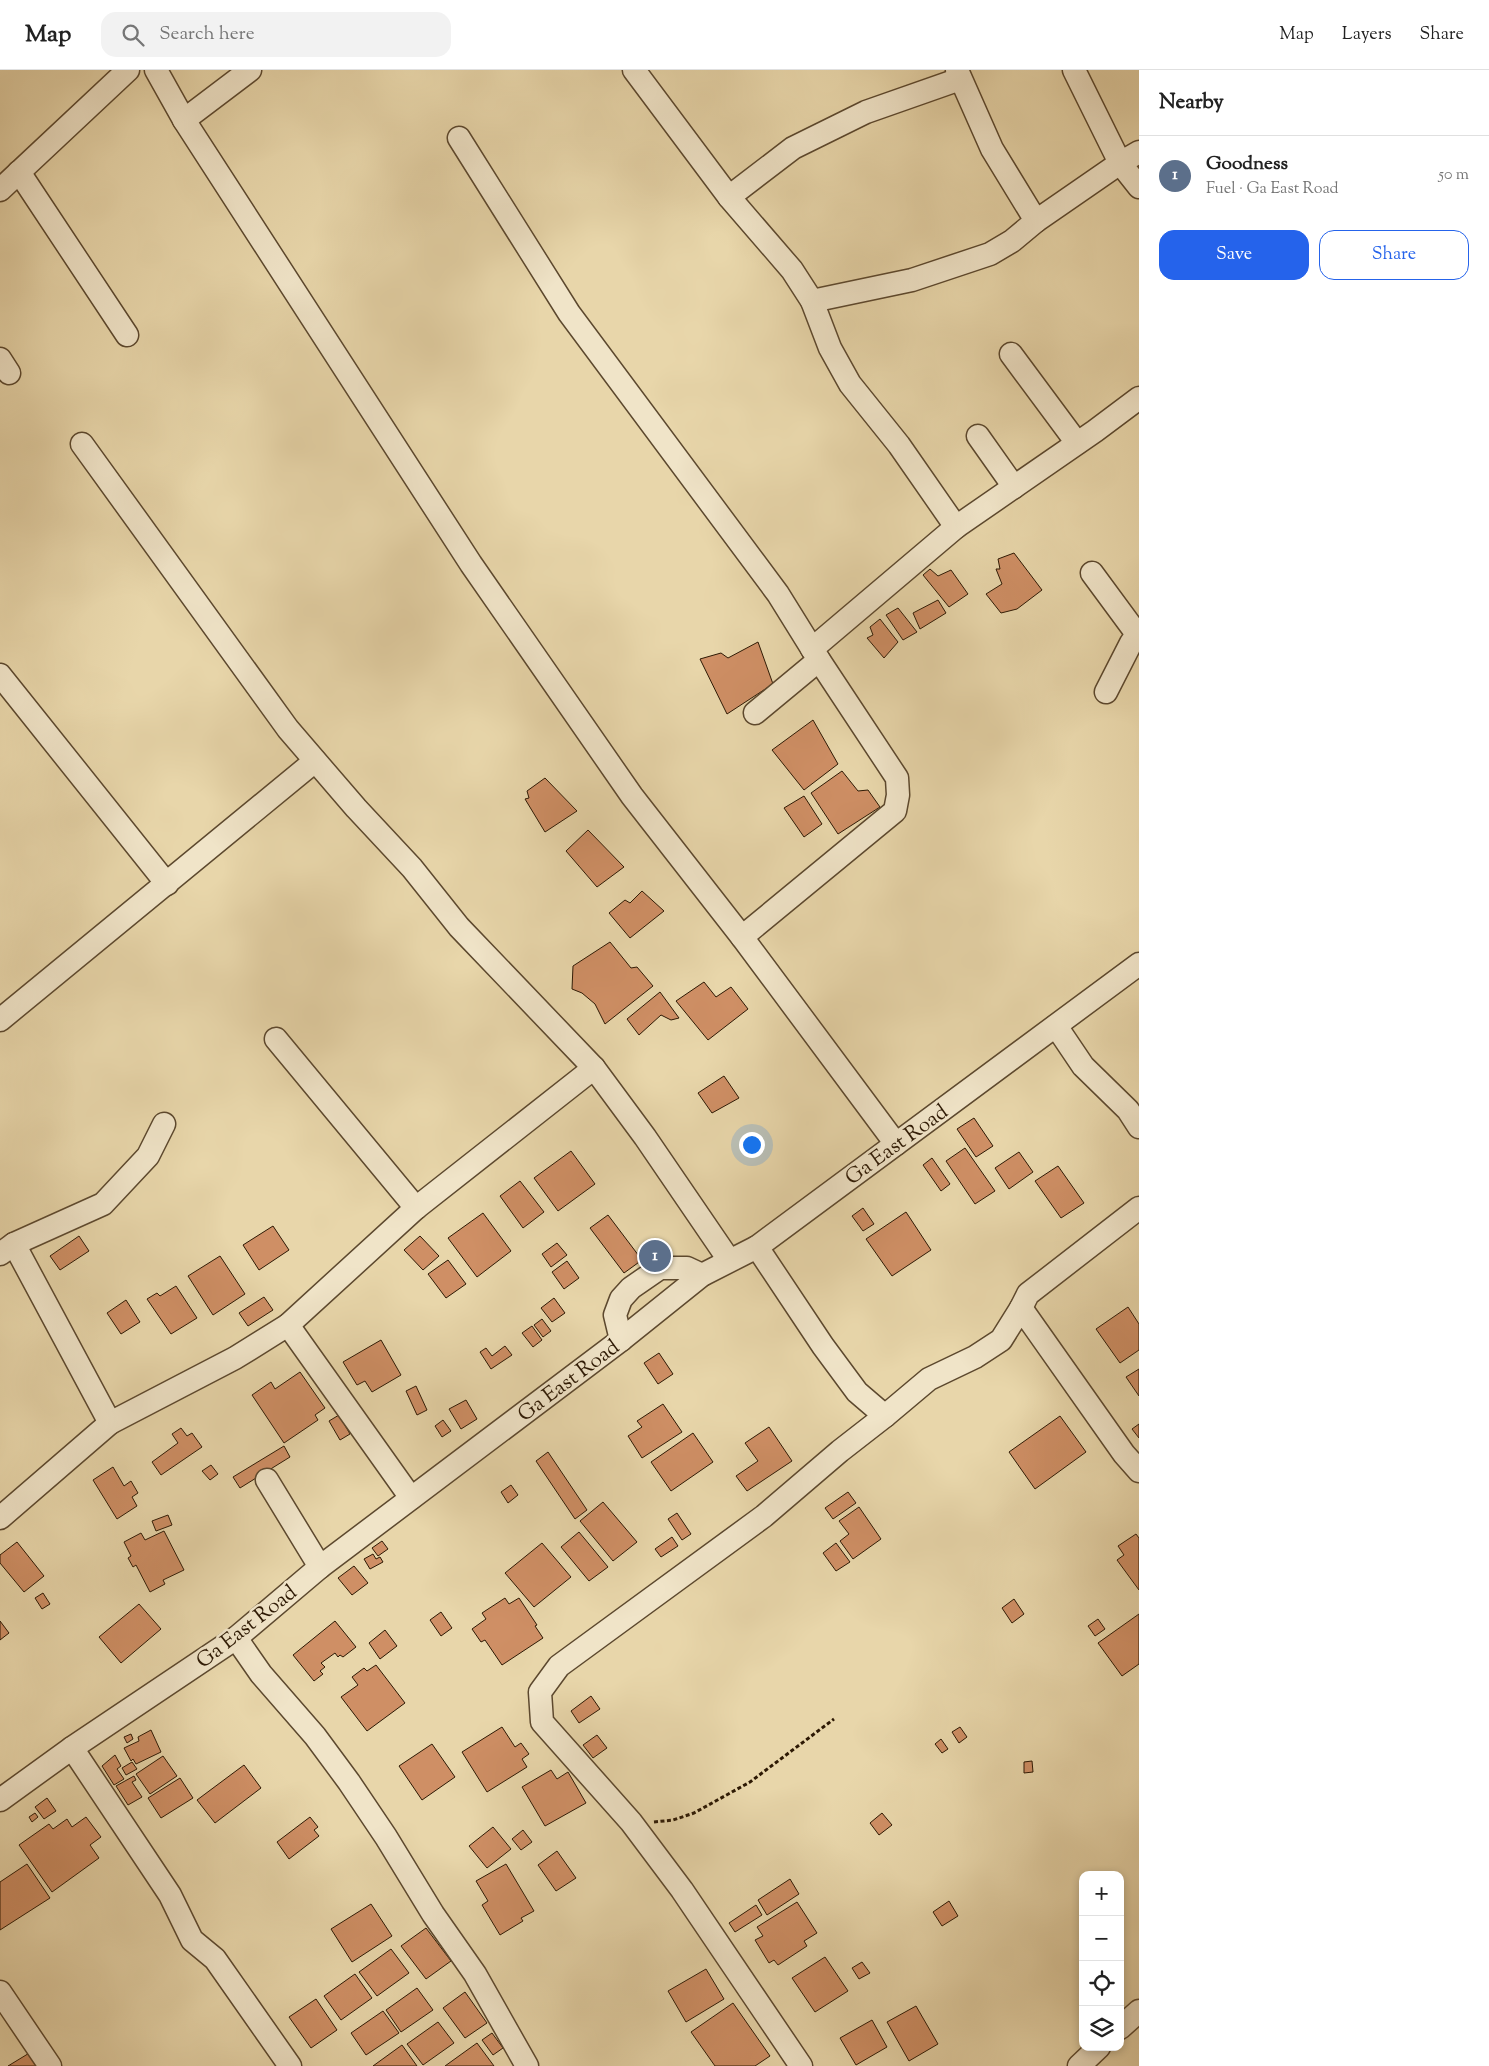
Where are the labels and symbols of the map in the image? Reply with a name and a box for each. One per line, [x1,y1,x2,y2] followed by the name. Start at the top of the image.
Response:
[839,1098,955,1193] street label: Ga East Road
[739,1132,765,1158] your location
[639,1237,671,1275] pin: 1
[512,1333,627,1430] street label: Ga East Road
[190,1578,304,1677] street label: Ga East Road

